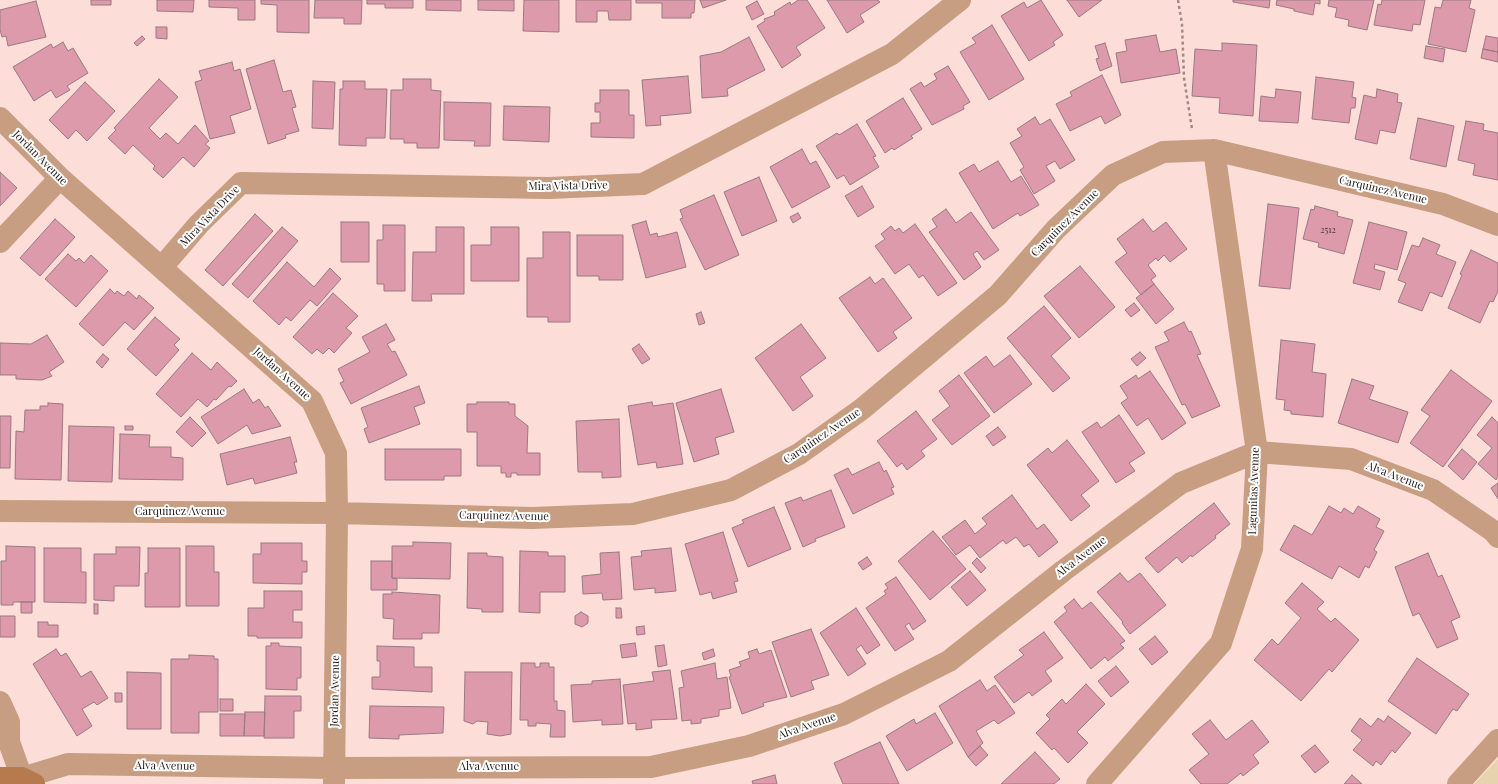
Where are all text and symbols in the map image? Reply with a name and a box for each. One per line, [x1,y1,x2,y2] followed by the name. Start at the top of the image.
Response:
[10,128,70,188] street label: Jordan Avenue
[1338,173,1428,207] street label: Carquinez Avenue
[528,179,608,193] street label: Mira Vista Drive
[178,183,242,249] street label: Mira Vista Drive
[1029,187,1101,259] street label: Carquinez Avenue
[1320,225,1336,235] house number: 2512
[251,345,313,403] street label: Jordan Avenue
[781,405,863,467] street label: Carquinez Avenue
[1246,447,1262,535] street label: Lagunitas Avenue
[1365,459,1425,493] street label: Alva Avenue
[135,505,225,519] street label: Carquinez Avenue
[459,509,549,523] street label: Carquinez Avenue
[1053,534,1109,580] street label: Alva Avenue
[328,655,342,727] street label: Jordan Avenue
[777,710,837,742] street label: Alva Avenue
[135,759,195,773] street label: Alva Avenue
[459,760,519,774] street label: Alva Avenue

